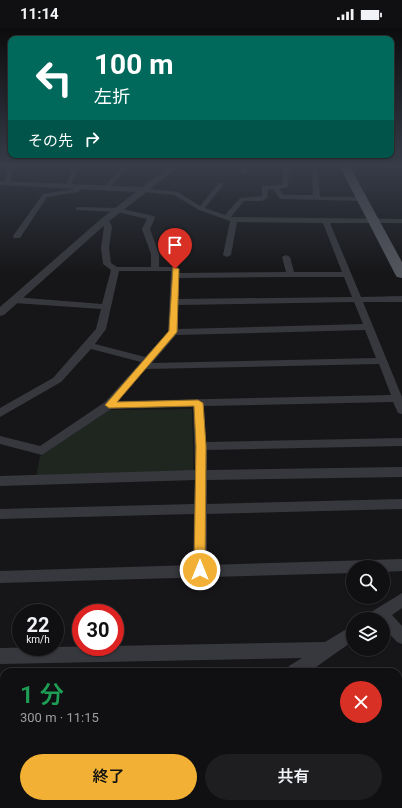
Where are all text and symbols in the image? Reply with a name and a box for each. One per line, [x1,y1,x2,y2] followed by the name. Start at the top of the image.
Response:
[20,5,59,23] text: 11:14
[94,48,173,81] text: 100 m
[28,52,80,104] icon: left
[94,86,130,107] text: 左折
[81,128,103,150] icon: right
[28,132,73,150] text: その先
[158,228,192,269] pin
[164,234,186,256] icon: arrive
[179,549,221,591] position arrow
[346,560,390,656] map controls
[346,560,390,604] button: search
[72,604,124,656] speed limit sign: 30
[346,612,390,656] button: layers
[27,613,49,637] text: 22
[26,634,50,645] text: km/h
[20,681,64,709] text: 1 分
[340,681,382,723] button: close
[20,710,99,725] text: 300 m · 11:15
[20,754,197,800] button: 終了
[205,754,382,800] button: 共有

